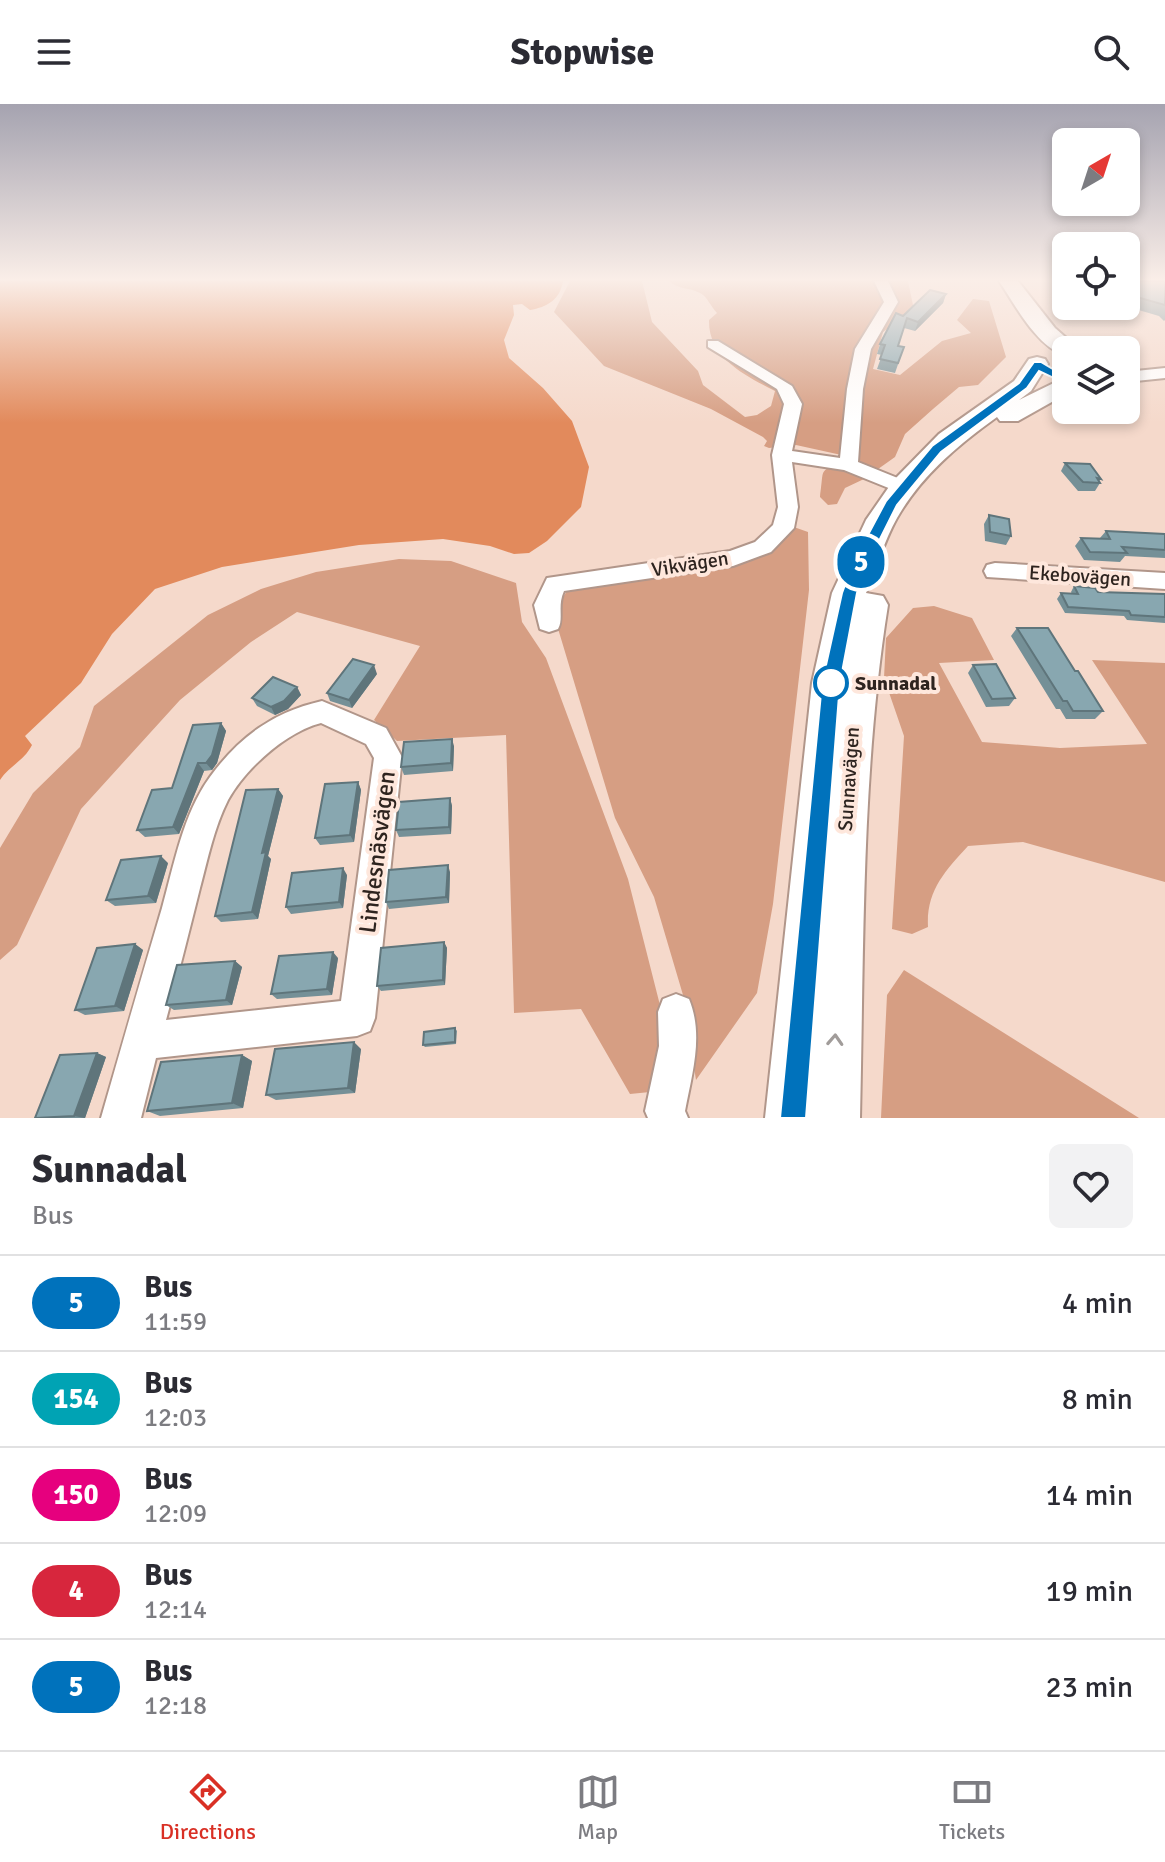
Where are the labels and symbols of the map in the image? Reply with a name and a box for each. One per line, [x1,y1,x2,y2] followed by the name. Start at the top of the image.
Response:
[1052,128,1140,216] north arrow
[835,536,887,588] line badge: 5
[650,546,730,582] street label: Vikvägen
[1028,560,1132,592] street label: Ekebovägen
[814,666,848,700] marker: Sunnadal
[855,671,936,696] place label: Sunnadal
[833,726,865,832] street label: Sunnavägen
[352,769,402,935] street label: Lindesnäsvägen
[827,1033,844,1046] one-way arrow

